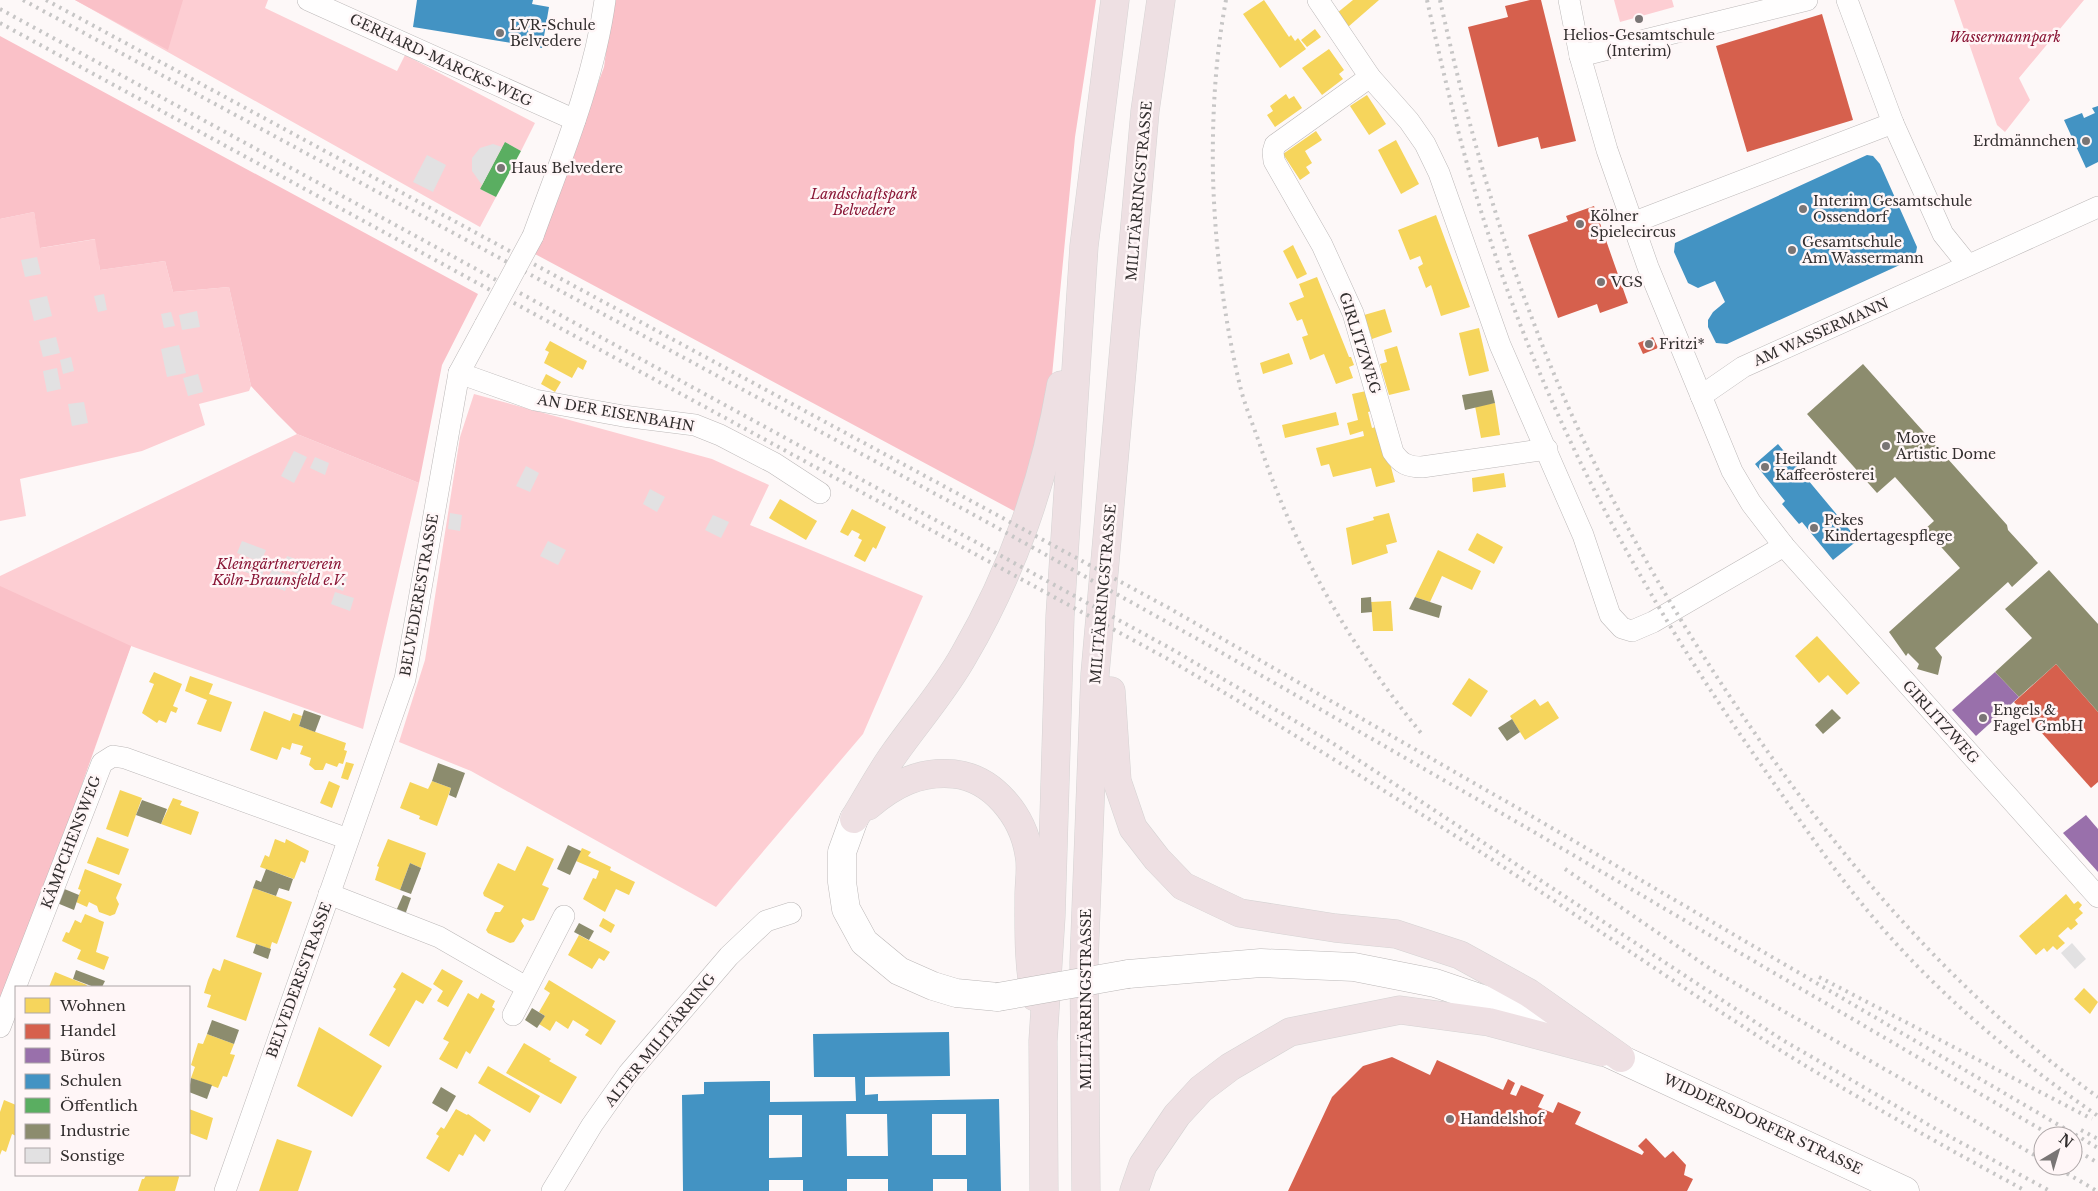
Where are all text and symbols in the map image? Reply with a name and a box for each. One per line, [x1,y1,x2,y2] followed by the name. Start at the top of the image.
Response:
[347,10,535,110] street label: GERHARD-MARCKS-WEG
[1633,13,1645,25] marker: Helios-Gesamtschule (Interim)
[510,16,595,50] place label: LVR-Schule Belvedere
[1563,26,1715,60] place label: Helios-Gesamtschule (Interim)
[494,27,506,39] marker: LVR-Schule Belvedere
[1949,28,2061,46] park label: Wassermannpark
[1122,100,1156,282] street label: MILITÄRRINGSTRASSE
[1973,132,2076,150] place label: Erdmännchen
[2080,135,2092,147] marker: Erdmännchen
[511,159,623,177] place label: Haus Belvedere
[495,162,507,174] marker: Haus Belvedere
[810,185,917,219] park label: Landschaftspark Belvedere
[1813,192,1972,226] place label: Interim Gesamtschule Ossendorf
[1797,203,1809,215] marker: Interim Gesamtschule Ossendorf
[1590,207,1676,241] place label: Kölner Spielecircus
[1574,218,1586,230] marker: Kölner Spielecircus
[1801,233,1924,267] place label: Gesamtschule Am Wassermann
[1786,244,1798,256] marker: Gesamtschule Am Wassermann
[1610,273,1643,291] place label: VGS
[1595,276,1607,288] marker: VGS
[1335,290,1385,396] street label: GIRLITZWEG
[1750,294,1892,370] street label: AM WASSERMANN
[1659,335,1705,353] place label: Fritzi*
[1643,338,1655,350] marker: Fritzi*
[535,390,696,436] street label: AN DER EISENBAHN
[1895,429,1996,463] place label: Move Artistic Dome
[1880,440,1892,452] marker: Move Artistic Dome
[1775,450,1875,484] place label: Heilandt Kaffeerösterei
[1759,461,1771,473] marker: Heilandt Kaffeerösterei
[1086,503,1120,685] street label: MILITÄRRINGSTRASSE
[1824,511,1953,545] place label: Pekes Kindertagespflege
[396,512,442,678] street label: BELVEDERESTRASSE
[1808,522,1820,534] marker: Pekes Kindertagespflege
[211,555,346,589] park label: Kleingärtnerverein Köln-Braunsfeld e.V.
[1899,677,1983,767] street label: GIRLITZWEG
[1993,701,2084,735] place label: Engels & Fagel GmbH
[1977,712,1989,724] marker: Engels & Fagel GmbH
[37,773,105,911] street label: KÄMPCHENSWEG
[262,900,336,1060] street label: BELVEDERESTRASSE
[1077,909,1095,1089] street label: MILITÄRRINGSTRASSE
[600,970,719,1111] street label: ALTER MILITÄRRING
[15,986,190,1176] legend
[59,996,126,1015] text: Wohnen
[60,1021,116,1040] text: Handel
[60,1046,105,1065] text: Büros
[1660,1069,1865,1178] street label: WIDDERSDORFER STRASSE
[60,1071,122,1090] text: Schulen
[60,1096,138,1115] text: Öffentlich
[1460,1110,1546,1128] place label: Handelshof
[1444,1113,1456,1125] marker: Handelshof
[60,1121,130,1140] text: Industrie
[2033,1126,2083,1176] north arrow
[2055,1130,2077,1152] text: N
[60,1146,125,1165] text: Sonstige

